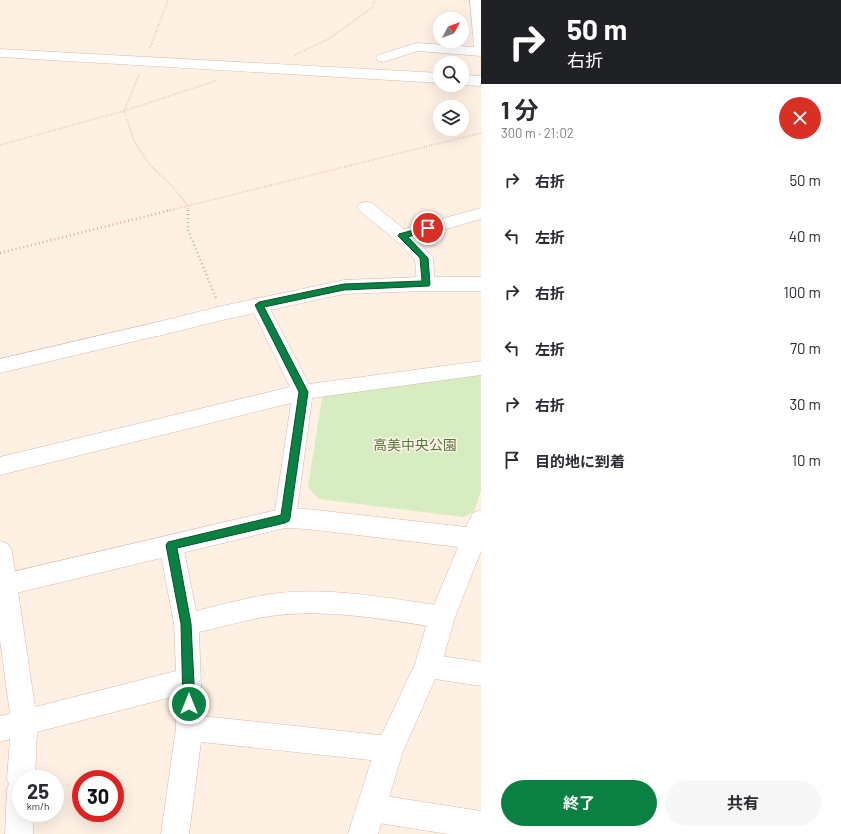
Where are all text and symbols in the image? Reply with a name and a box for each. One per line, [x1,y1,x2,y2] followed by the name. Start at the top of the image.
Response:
[433,12,469,48] north arrow
[433,12,469,136] map controls
[567,12,627,46] text: 50 m
[501,16,553,68] icon: right
[567,49,603,71] text: 右折
[433,56,469,92] button: search
[501,95,538,124] text: 1 分
[779,97,821,139] button: close
[433,100,469,136] button: layers
[501,125,574,141] text: 300 m · 21:02
[501,169,523,191] icon: right
[789,171,821,189] text: 50 m
[535,172,565,190] text: 右折
[411,211,445,245] pin
[417,217,439,239] icon: arrive
[501,225,523,247] icon: left
[789,227,821,245] text: 40 m
[535,228,565,246] text: 左折
[501,281,523,303] icon: right
[783,283,821,301] text: 100 m
[535,284,565,302] text: 右折
[501,337,523,359] icon: left
[790,339,821,357] text: 70 m
[535,340,565,358] text: 左折
[501,393,523,415] icon: right
[789,395,821,413] text: 30 m
[535,396,565,414] text: 右折
[373,436,457,453] park label: 高美中央公園
[501,449,523,471] icon: arrive
[792,451,821,469] text: 10 m
[535,452,625,470] text: 目的地に到着
[168,683,210,725] position arrow
[72,770,124,822] speed limit sign: 30
[27,779,49,803] text: 25
[501,780,657,826] button: 終了
[665,780,821,826] button: 共有
[27,800,49,812] text: km/h

